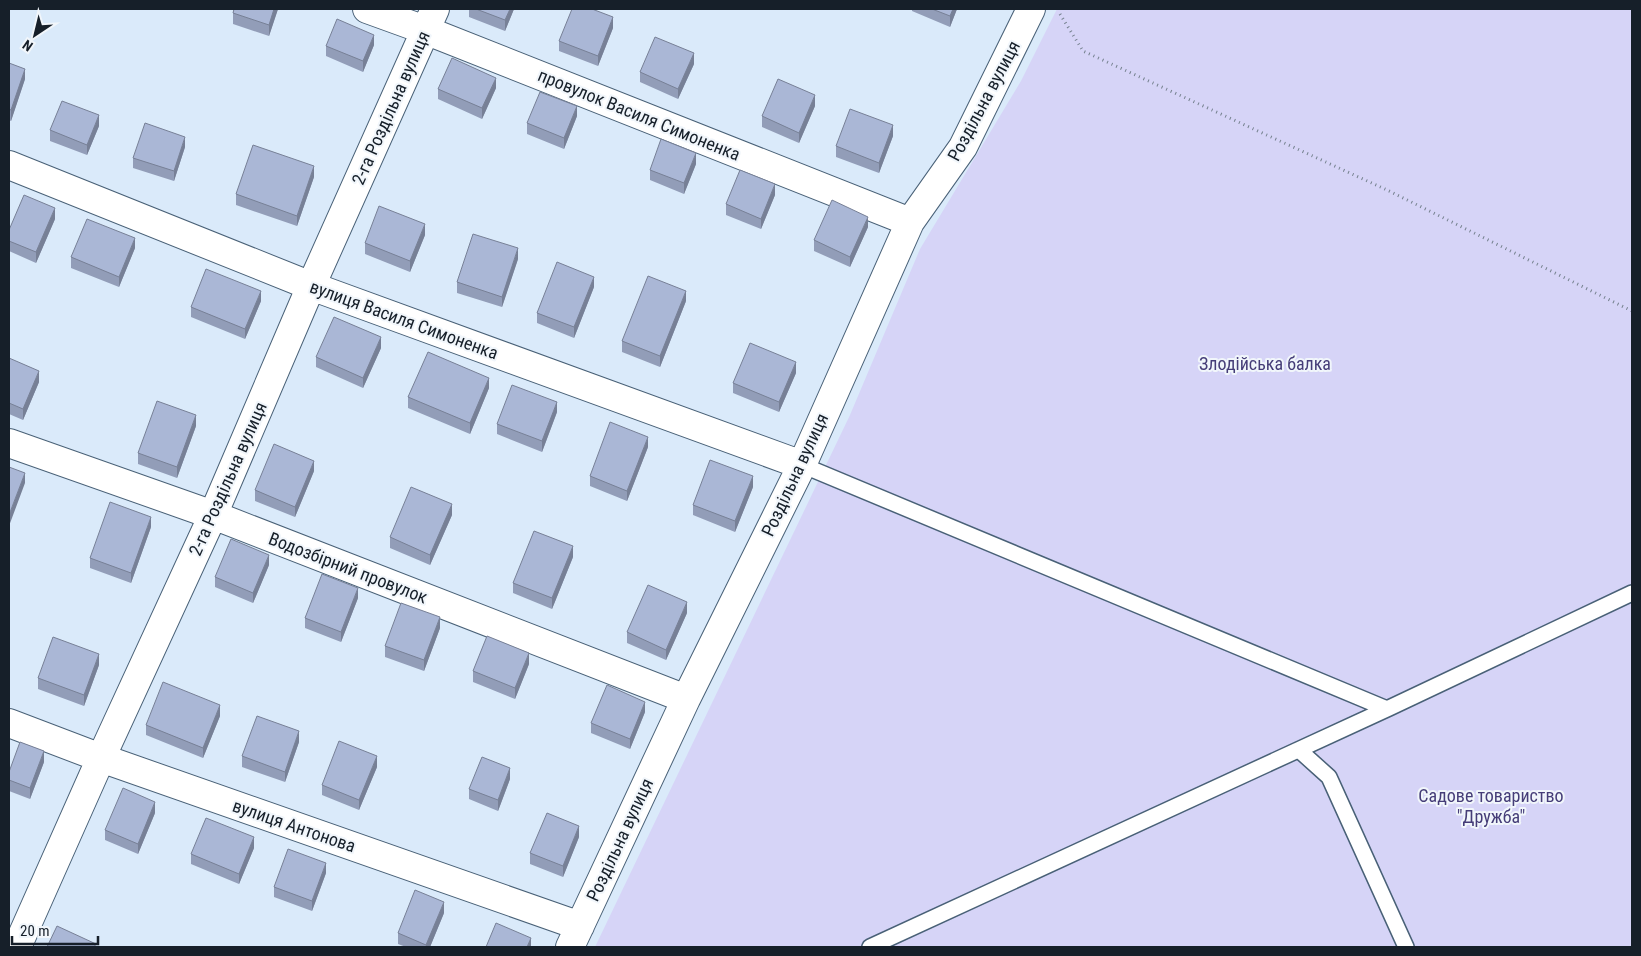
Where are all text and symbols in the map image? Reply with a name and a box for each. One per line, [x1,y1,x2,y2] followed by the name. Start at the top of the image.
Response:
[10,10,60,60] north arrow
[347,28,434,188] street label: 2-га Роздільна вулиця
[19,37,36,55] text: N
[943,37,1024,164] street label: Роздільна вулиця
[535,64,743,165] street label: провулок Василя Симоненка
[307,276,501,363] street label: вулиця Василя Симоненка
[1199,353,1331,374] park label: Злодійська балка
[184,399,271,559] street label: 2-га Роздільна вулиця
[757,410,832,540] street label: Роздільна вулиця
[266,528,431,608] street label: Водозбірний провулок
[582,775,657,905] street label: Роздільна вулиця
[1418,785,1564,827] park label: Садове товариство "Дружба"
[230,795,358,856] street label: вулиця Антонова
[12,914,99,946] scale bar
[20,922,50,940] text: 20 m

